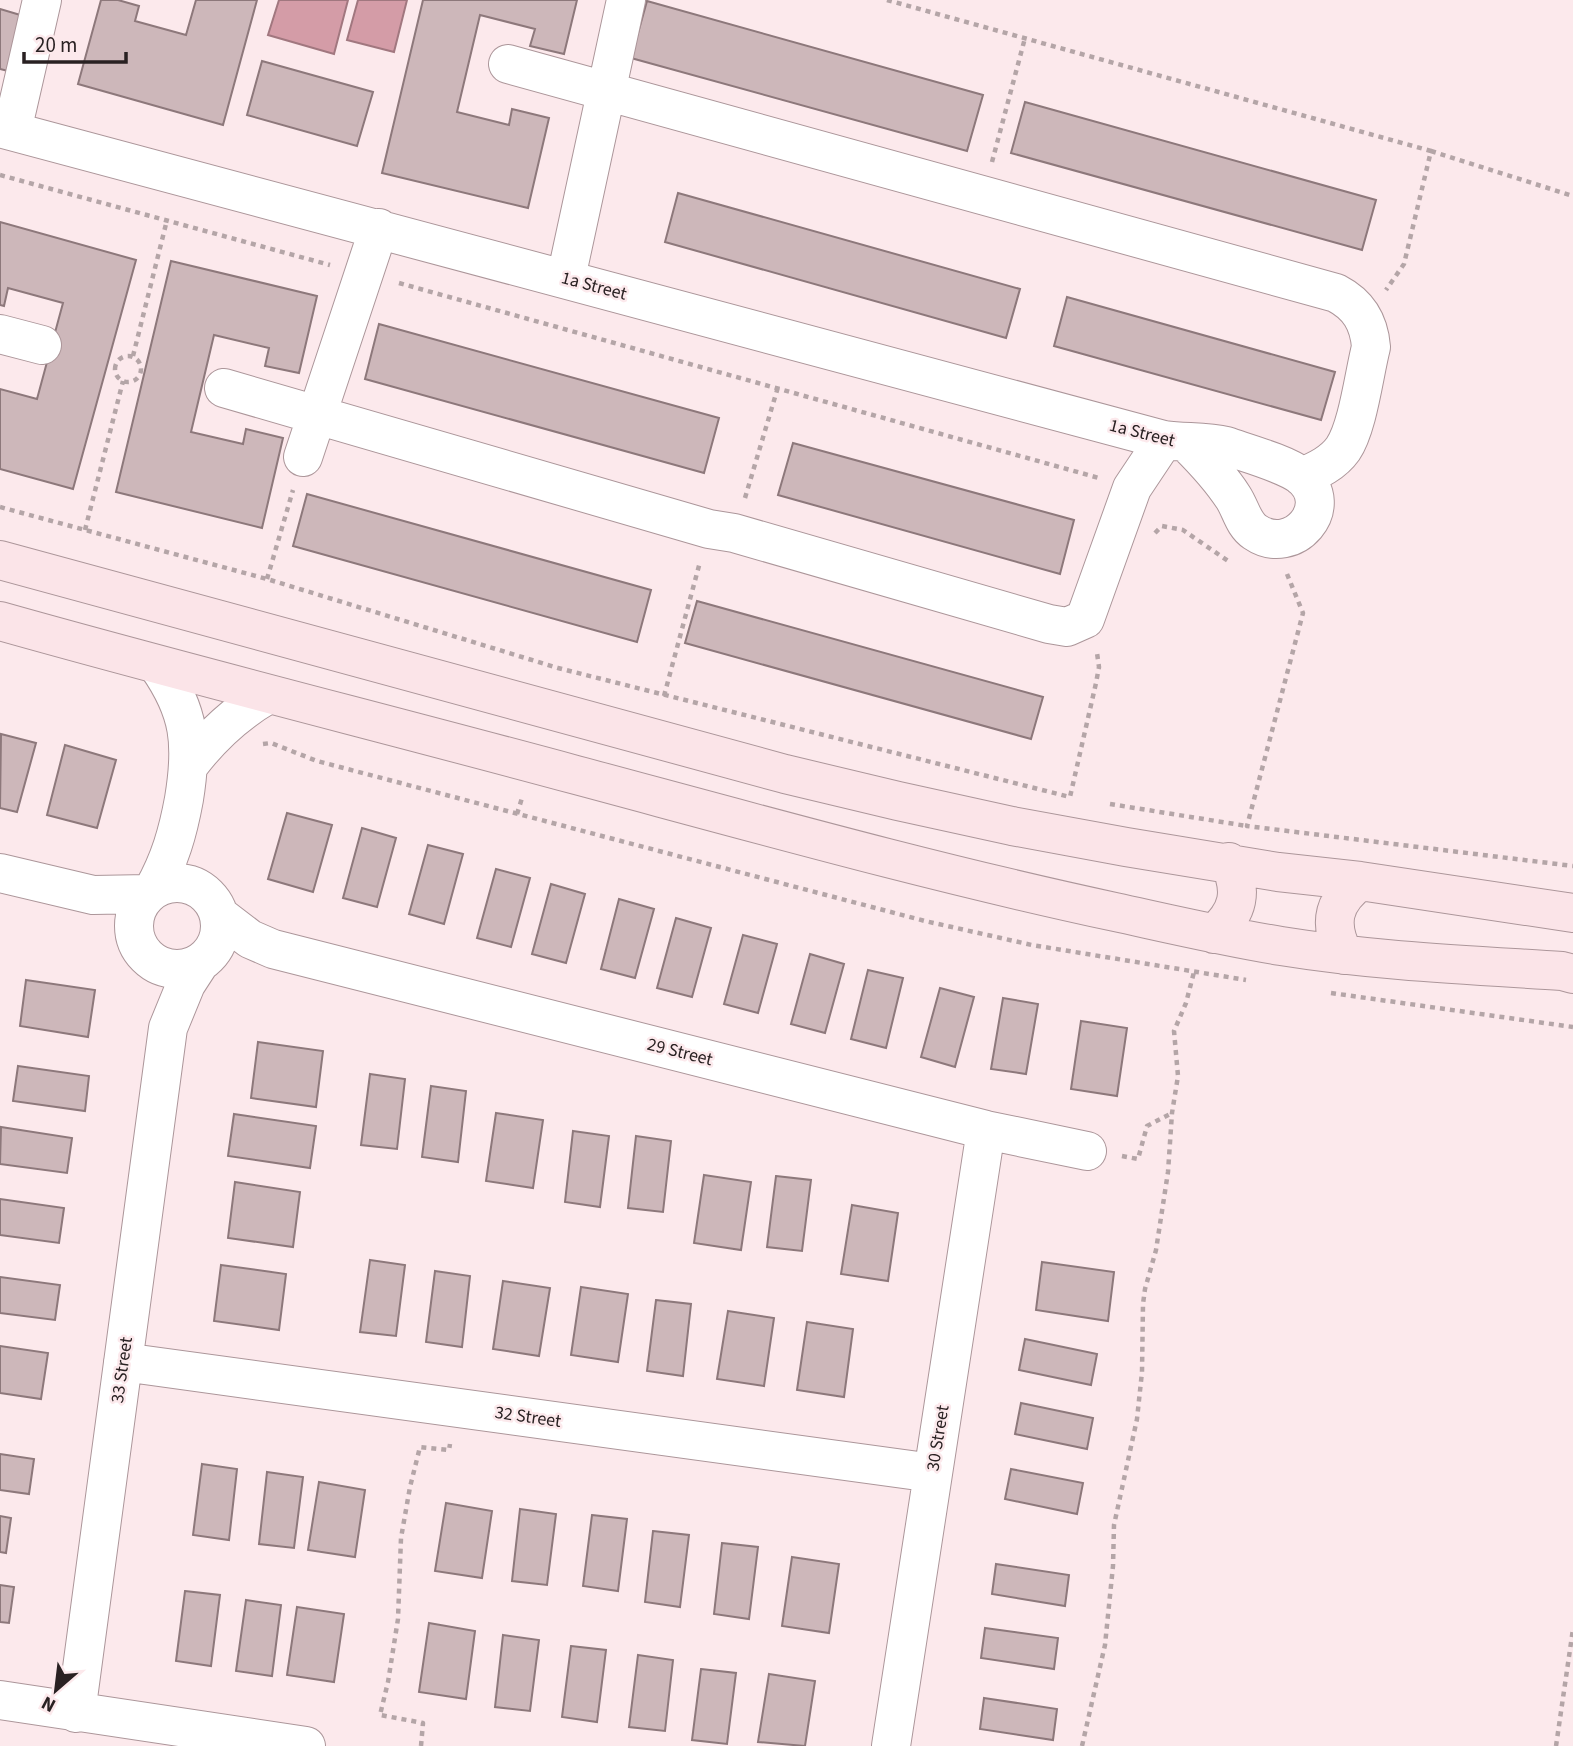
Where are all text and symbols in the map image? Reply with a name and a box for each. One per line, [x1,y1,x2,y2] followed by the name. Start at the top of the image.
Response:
[24,21,126,65] scale bar
[35,30,77,60] text: 20 m
[559,265,629,307] street label: 1a Street
[1107,413,1177,453] street label: 1a Street
[645,1032,715,1072] street label: 29 Street
[105,1335,139,1405] street label: 33 Street
[493,1400,563,1434] street label: 32 Street
[920,1403,956,1473] street label: 30 Street
[21,1655,91,1725] north arrow
[37,1689,61,1719] text: N

